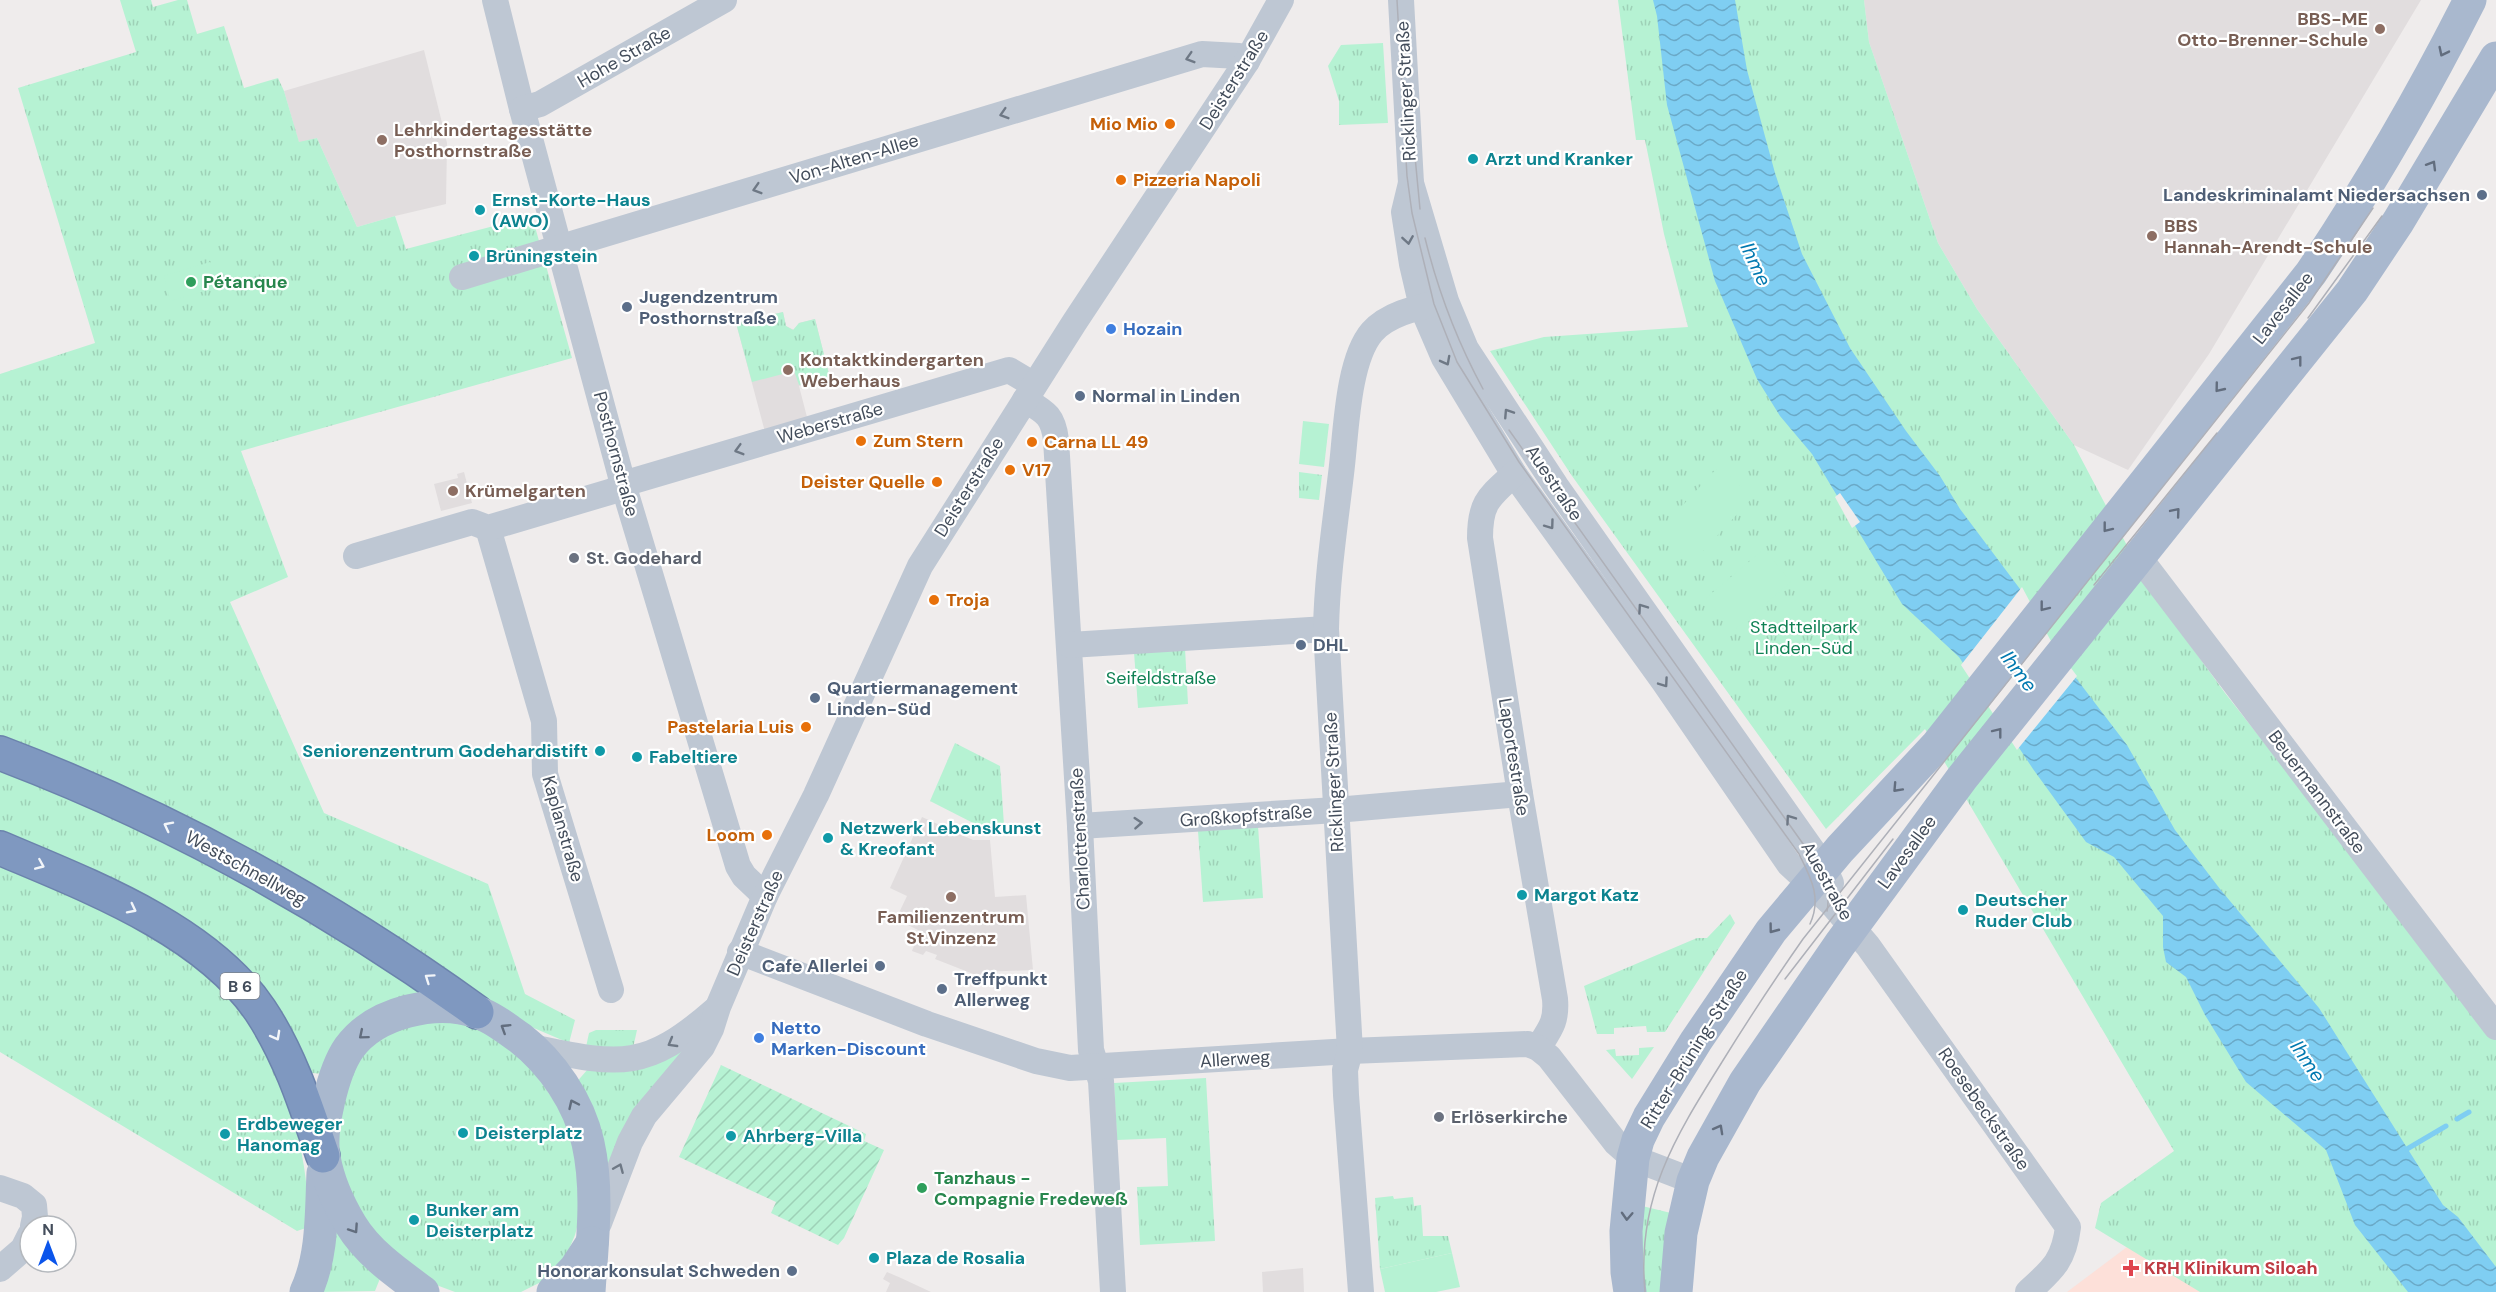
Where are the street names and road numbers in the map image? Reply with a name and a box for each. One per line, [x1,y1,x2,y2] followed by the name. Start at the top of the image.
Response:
[1390,20,1422,162] street label: Ricklinger Straße
[573,21,675,93] street label: Hohe Straße
[1194,26,1274,134] street label: Deisterstraße
[786,128,922,190] street label: Von-Alten-Allee
[2247,267,2319,349] street label: Lavesallee
[588,389,644,519] street label: Posthornstraße
[774,396,886,450] street label: Weberstraße
[929,433,1009,541] street label: Deisterstraße
[1520,441,1588,525] street label: Auestraße
[1493,696,1535,818] street label: Laportestraße
[1318,711,1350,853] street label: Ricklinger Straße
[2263,725,2371,859] street label: Beuermannstraße
[1064,767,1096,911] street label: Charlottenstraße
[536,773,590,885] street label: Kaplanstraße
[1179,799,1313,833] street label: Großkopfstraße
[1872,810,1942,894] street label: Lavesallee
[181,825,311,911] street label: Westschnellweg
[1796,837,1858,925] street label: Auestraße
[721,866,789,980] street label: Deisterstraße
[1635,965,1753,1133] street label: Ritter-Brüning-Straße
[220,973,260,999] road number: B 6
[1933,1043,2035,1175] street label: Roesebeckstraße
[1199,1045,1271,1073] street label: Allerweg

